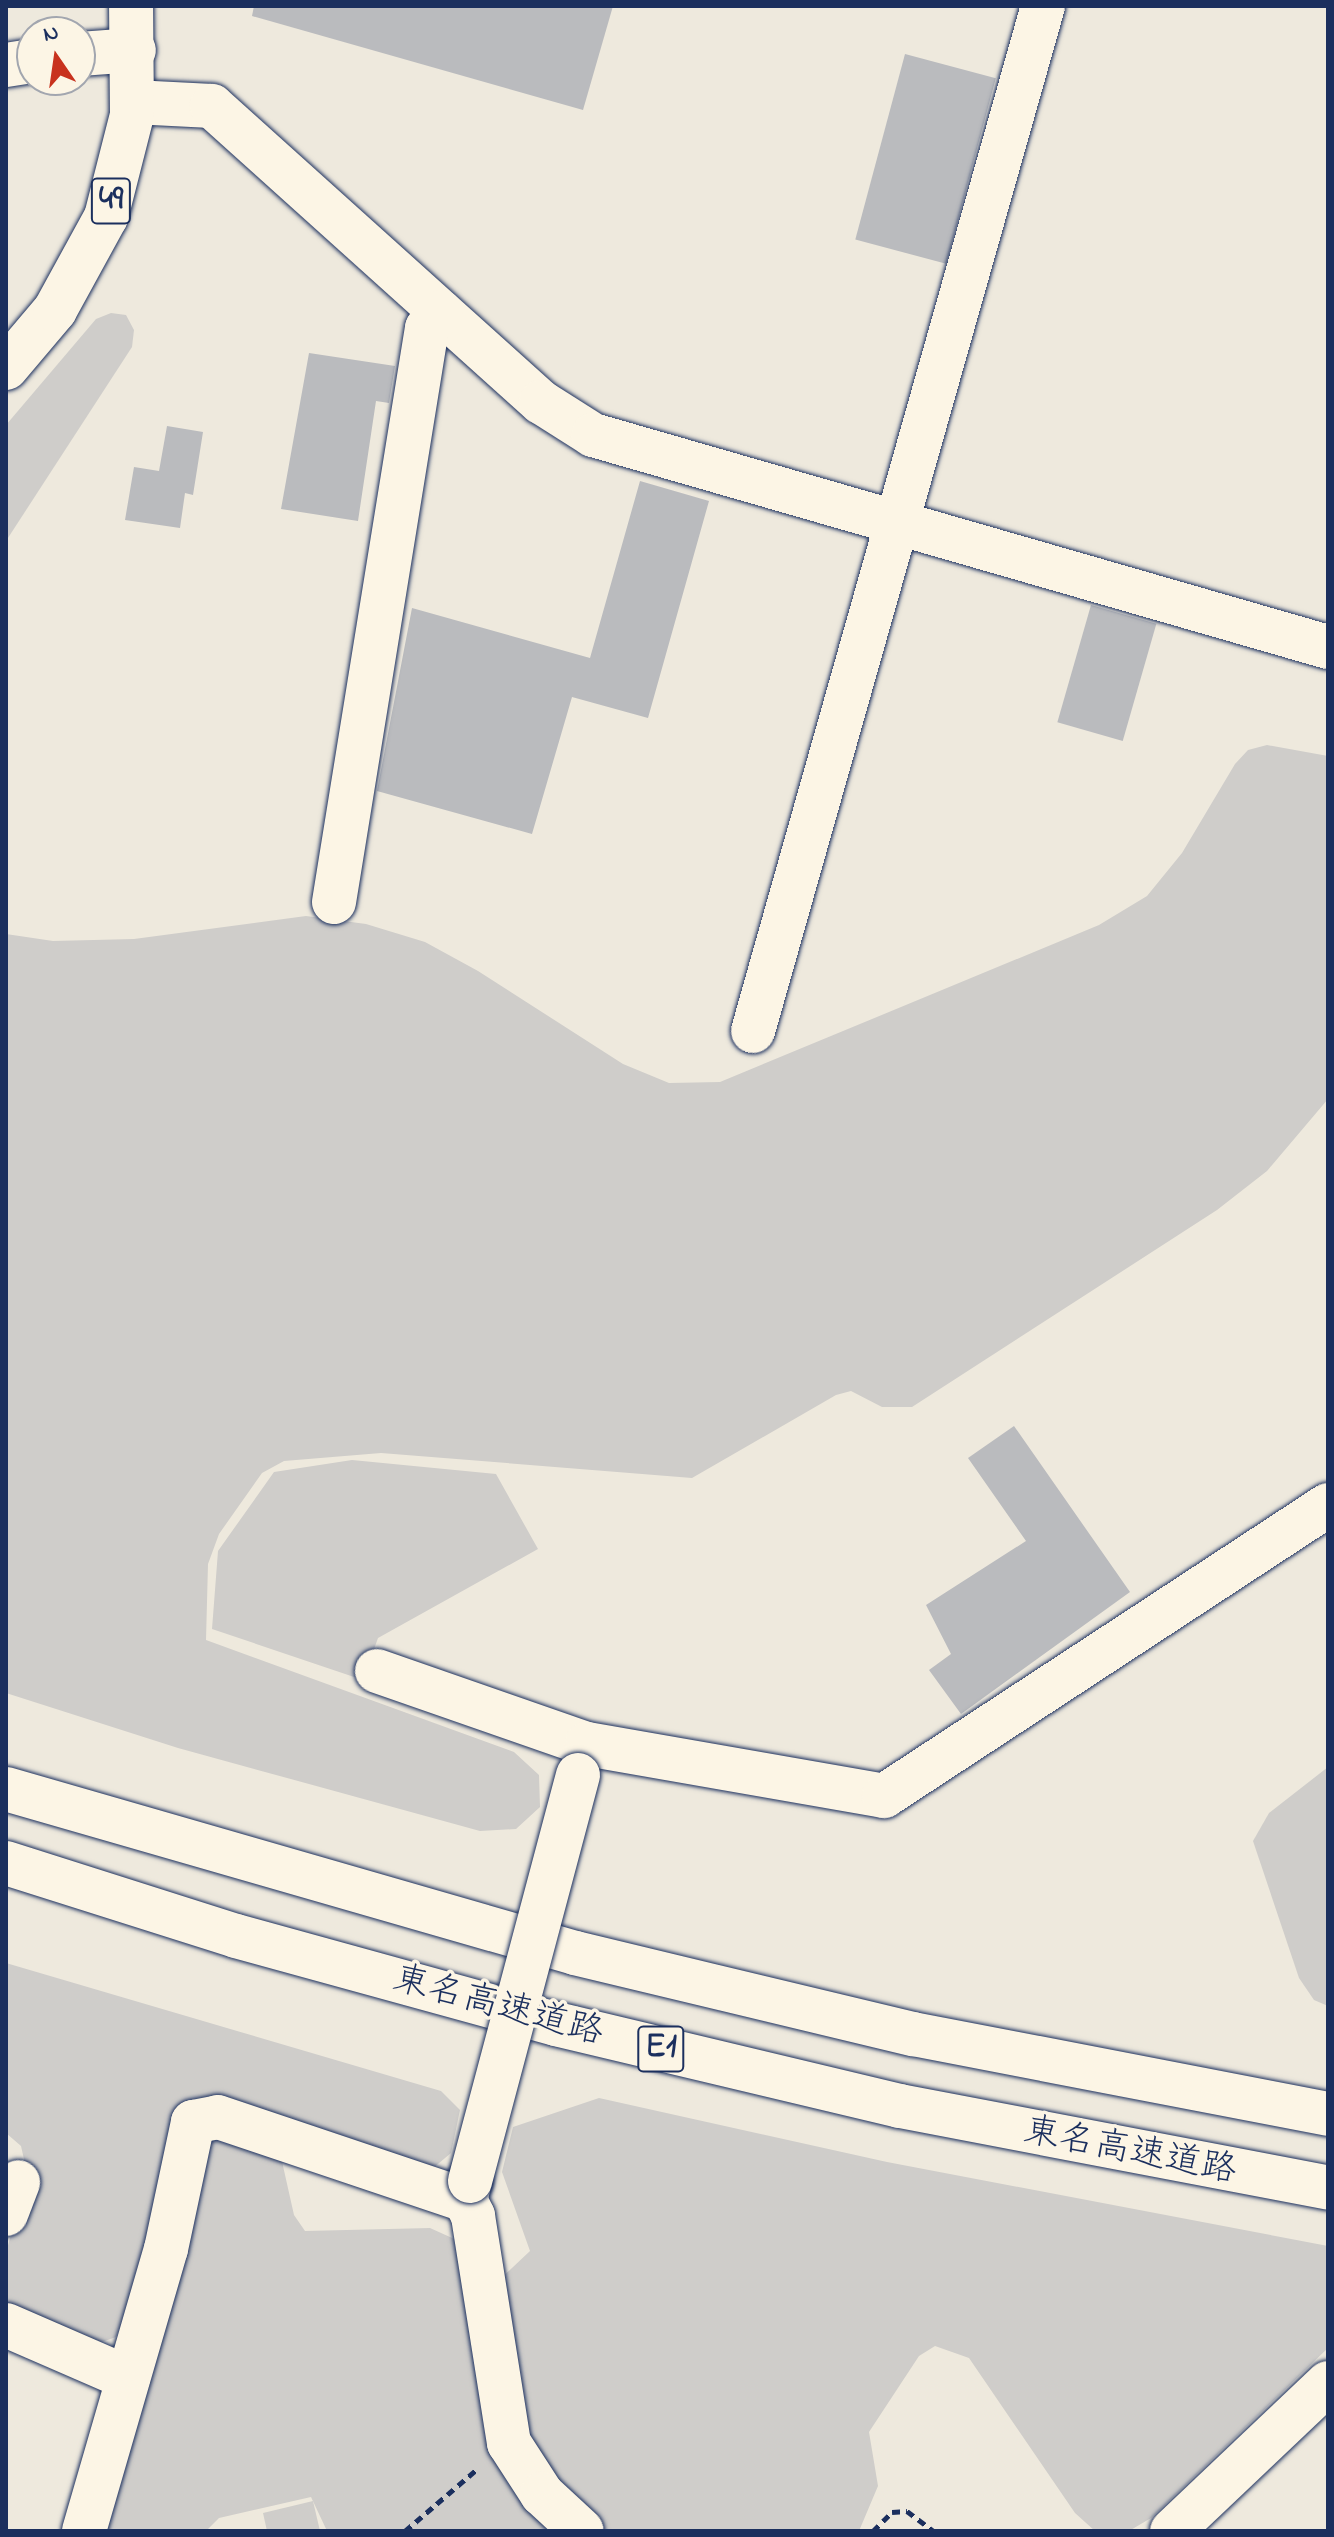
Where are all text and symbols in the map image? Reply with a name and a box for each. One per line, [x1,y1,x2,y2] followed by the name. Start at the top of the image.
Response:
[16,16,96,96] north arrow
[40,17,62,52] text: N
[89,171,133,231] road number: 49
[388,1958,608,2056] street label: 東名高速道路
[637,2019,685,2079] road number: E1
[1020,2110,1240,2194] street label: 東名高速道路

